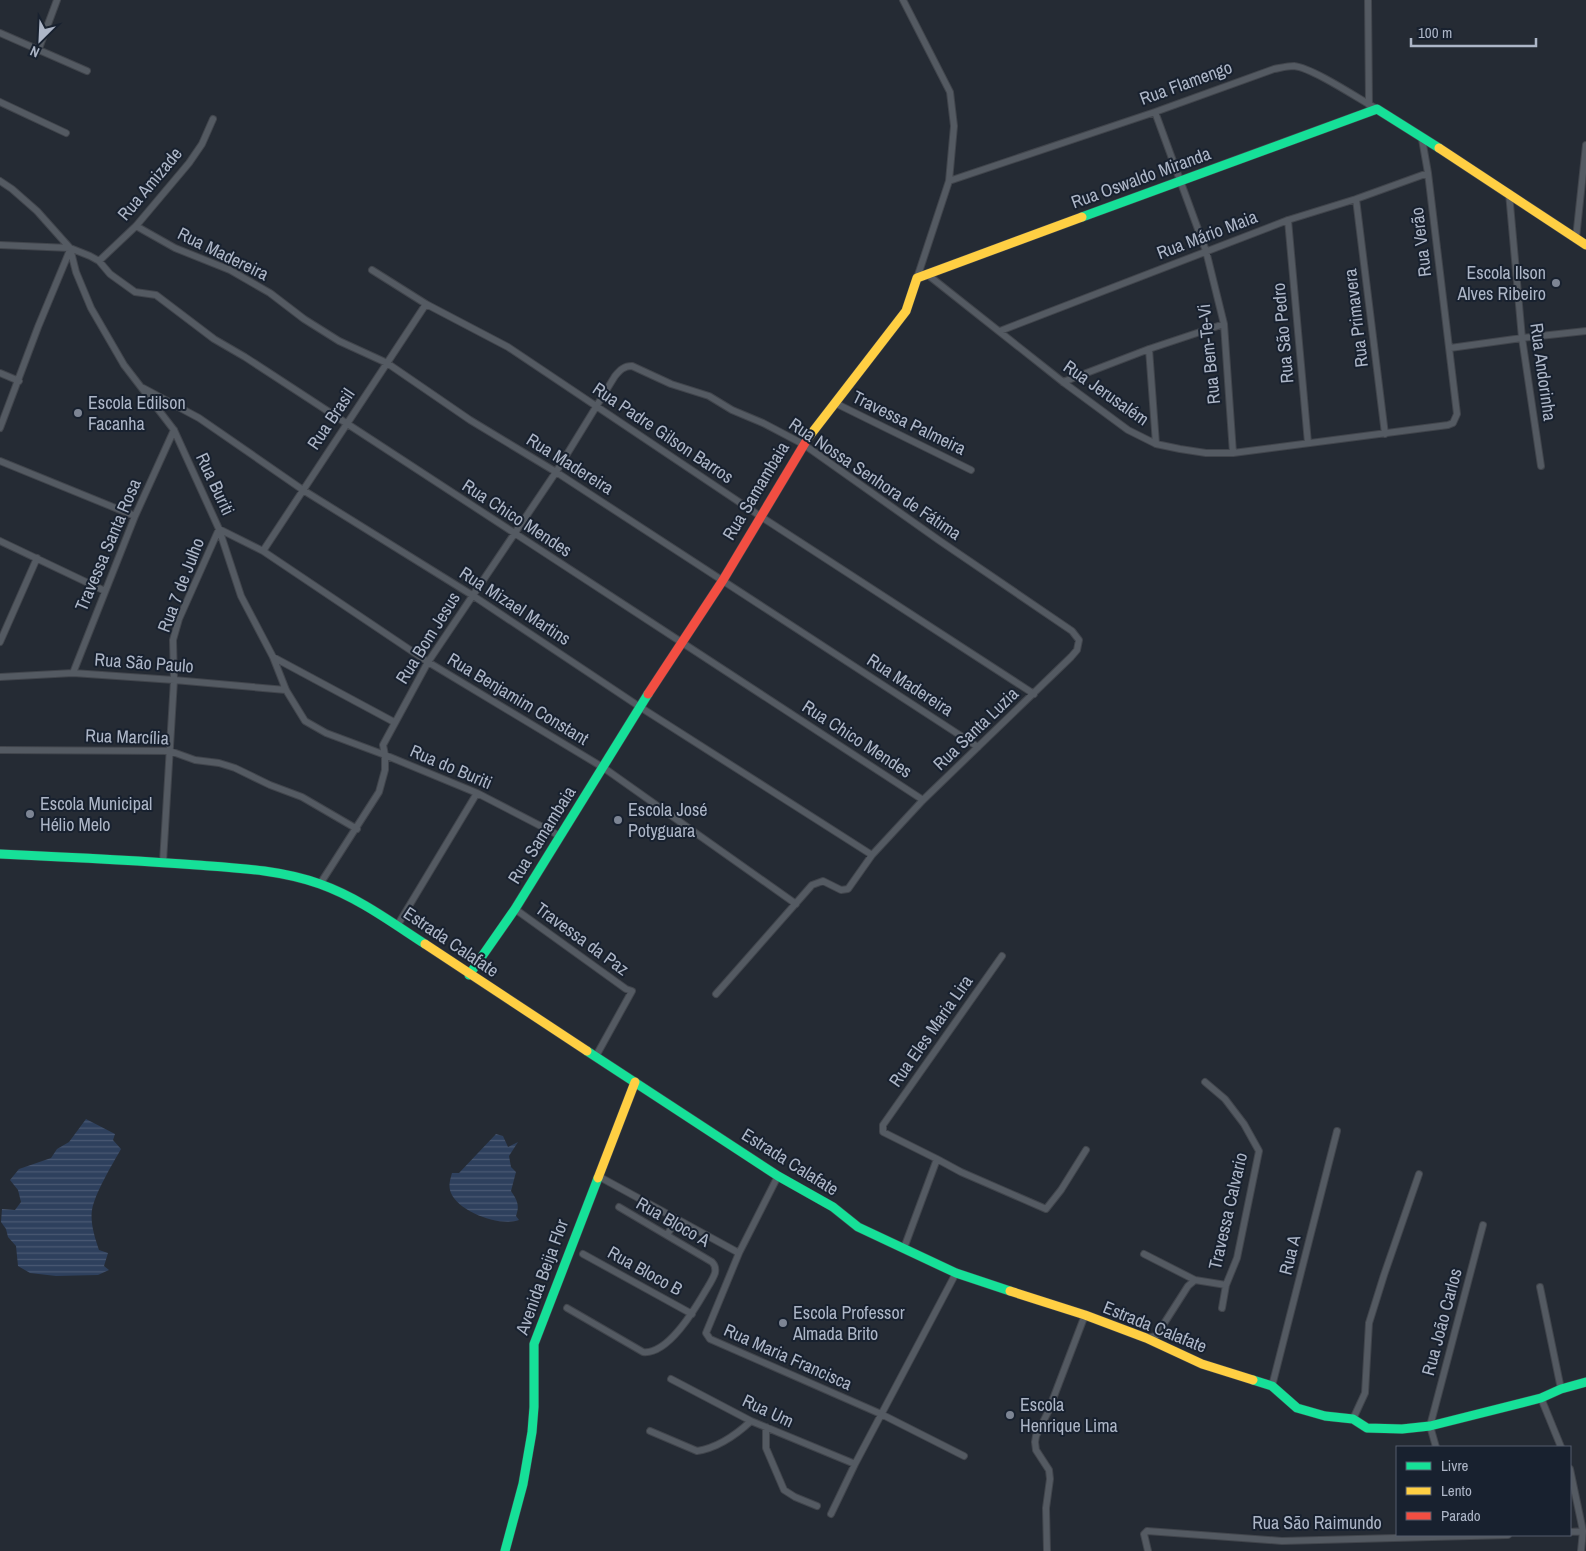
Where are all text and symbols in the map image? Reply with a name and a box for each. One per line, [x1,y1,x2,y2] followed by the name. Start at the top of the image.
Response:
[15,15,65,65] north arrow
[1411,15,1536,47] scale bar
[1418,22,1452,43] text: 100 m
[27,42,42,62] text: N
[1136,54,1236,111] street label: Rua Flamengo
[1068,141,1214,214] street label: Rua Oswaldo Miranda
[112,142,188,226] street label: Rua Amizade
[1153,204,1261,265] street label: Rua Mário Maia
[1404,206,1437,278] street label: Rua Verão
[173,221,273,286] street label: Rua Madereira
[1456,260,1546,306] place label: Escola Ilson Alves Ribeiro
[1337,267,1374,369] street label: Rua Primavera
[1550,277,1562,289] marker: Escola Ilson Alves Ribeiro
[1266,282,1299,384] street label: Rua São Pedro
[1191,303,1226,405] street label: Rua Bem-Te-Vi
[1524,321,1563,422] street label: Rua Andorinha
[1058,354,1154,431] street label: Rua Jerusalém
[588,376,739,489] street label: Rua Padre Gilson Barros
[301,383,360,454] street label: Rua Brasil
[848,384,970,461] street label: Travessa Palmeira
[88,390,186,436] place label: Escola Edilson Facanha
[72,407,84,419] marker: Escola Edilson Facanha
[784,412,966,546] street label: Rua Nossa Senhora de Fátima
[522,427,619,500] street label: Rua Madereira
[716,437,795,545] street label: Rua Samambaia
[190,448,241,519] street label: Rua Buriti
[457,473,577,562] street label: Rua Chico Mendes
[68,475,147,615] street label: Travessa Santa Rosa
[151,534,210,636] street label: Rua 7 de Julho
[455,560,576,651] street label: Rua Mizael Martins
[389,587,466,689] street label: Rua Bom Jesus
[443,646,594,751] street label: Rua Benjamim Constant
[94,647,194,678] street label: Rua São Paulo
[862,647,958,722] street label: Rua Madereira
[927,681,1024,776] street label: Rua Santa Luzia
[797,694,917,783] street label: Rua Chico Mendes
[85,723,169,750] street label: Rua Marcília
[406,738,496,795] street label: Rua do Buriti
[502,781,582,888] street label: Rua Samambaia
[40,791,152,837] place label: Escola Municipal Hélio Melo
[628,797,708,843] place label: Escola José Potyguara
[24,808,36,820] marker: Escola Municipal Hélio Melo
[612,814,624,826] marker: Escola José Potyguara
[530,896,634,981] street label: Travessa da Paz
[399,900,504,983] street label: Estrada Calafate
[883,970,978,1092] street label: Rua Eles Maria Lira
[737,1122,844,1201] street label: Estrada Calafate
[1202,1150,1253,1272] street label: Travessa Calvario
[632,1190,715,1253] street label: Rua Bloco A
[509,1216,574,1339] street label: Avenida Beija Flor
[1273,1232,1307,1277] street label: Rua A
[603,1240,687,1301] street label: Rua Bloco B
[1415,1266,1468,1378] street label: Rua João Carlos
[1100,1294,1211,1359] street label: Estrada Calafate
[792,1300,905,1346] place label: Escola Professor Almada Brito
[720,1317,856,1396] street label: Rua Maria Francisca
[777,1317,789,1329] marker: Escola Professor Almada Brito
[738,1388,798,1433] street label: Rua Um
[1020,1392,1118,1438] place label: Escola Henrique Lima
[1004,1409,1016,1421] marker: Escola Henrique Lima
[1396,1446,1571,1536] legend
[1441,1455,1469,1476] text: Livre
[1441,1480,1472,1501] text: Lento
[1441,1505,1481,1526] text: Parado
[1252,1510,1382,1535] street label: Rua São Raimundo

